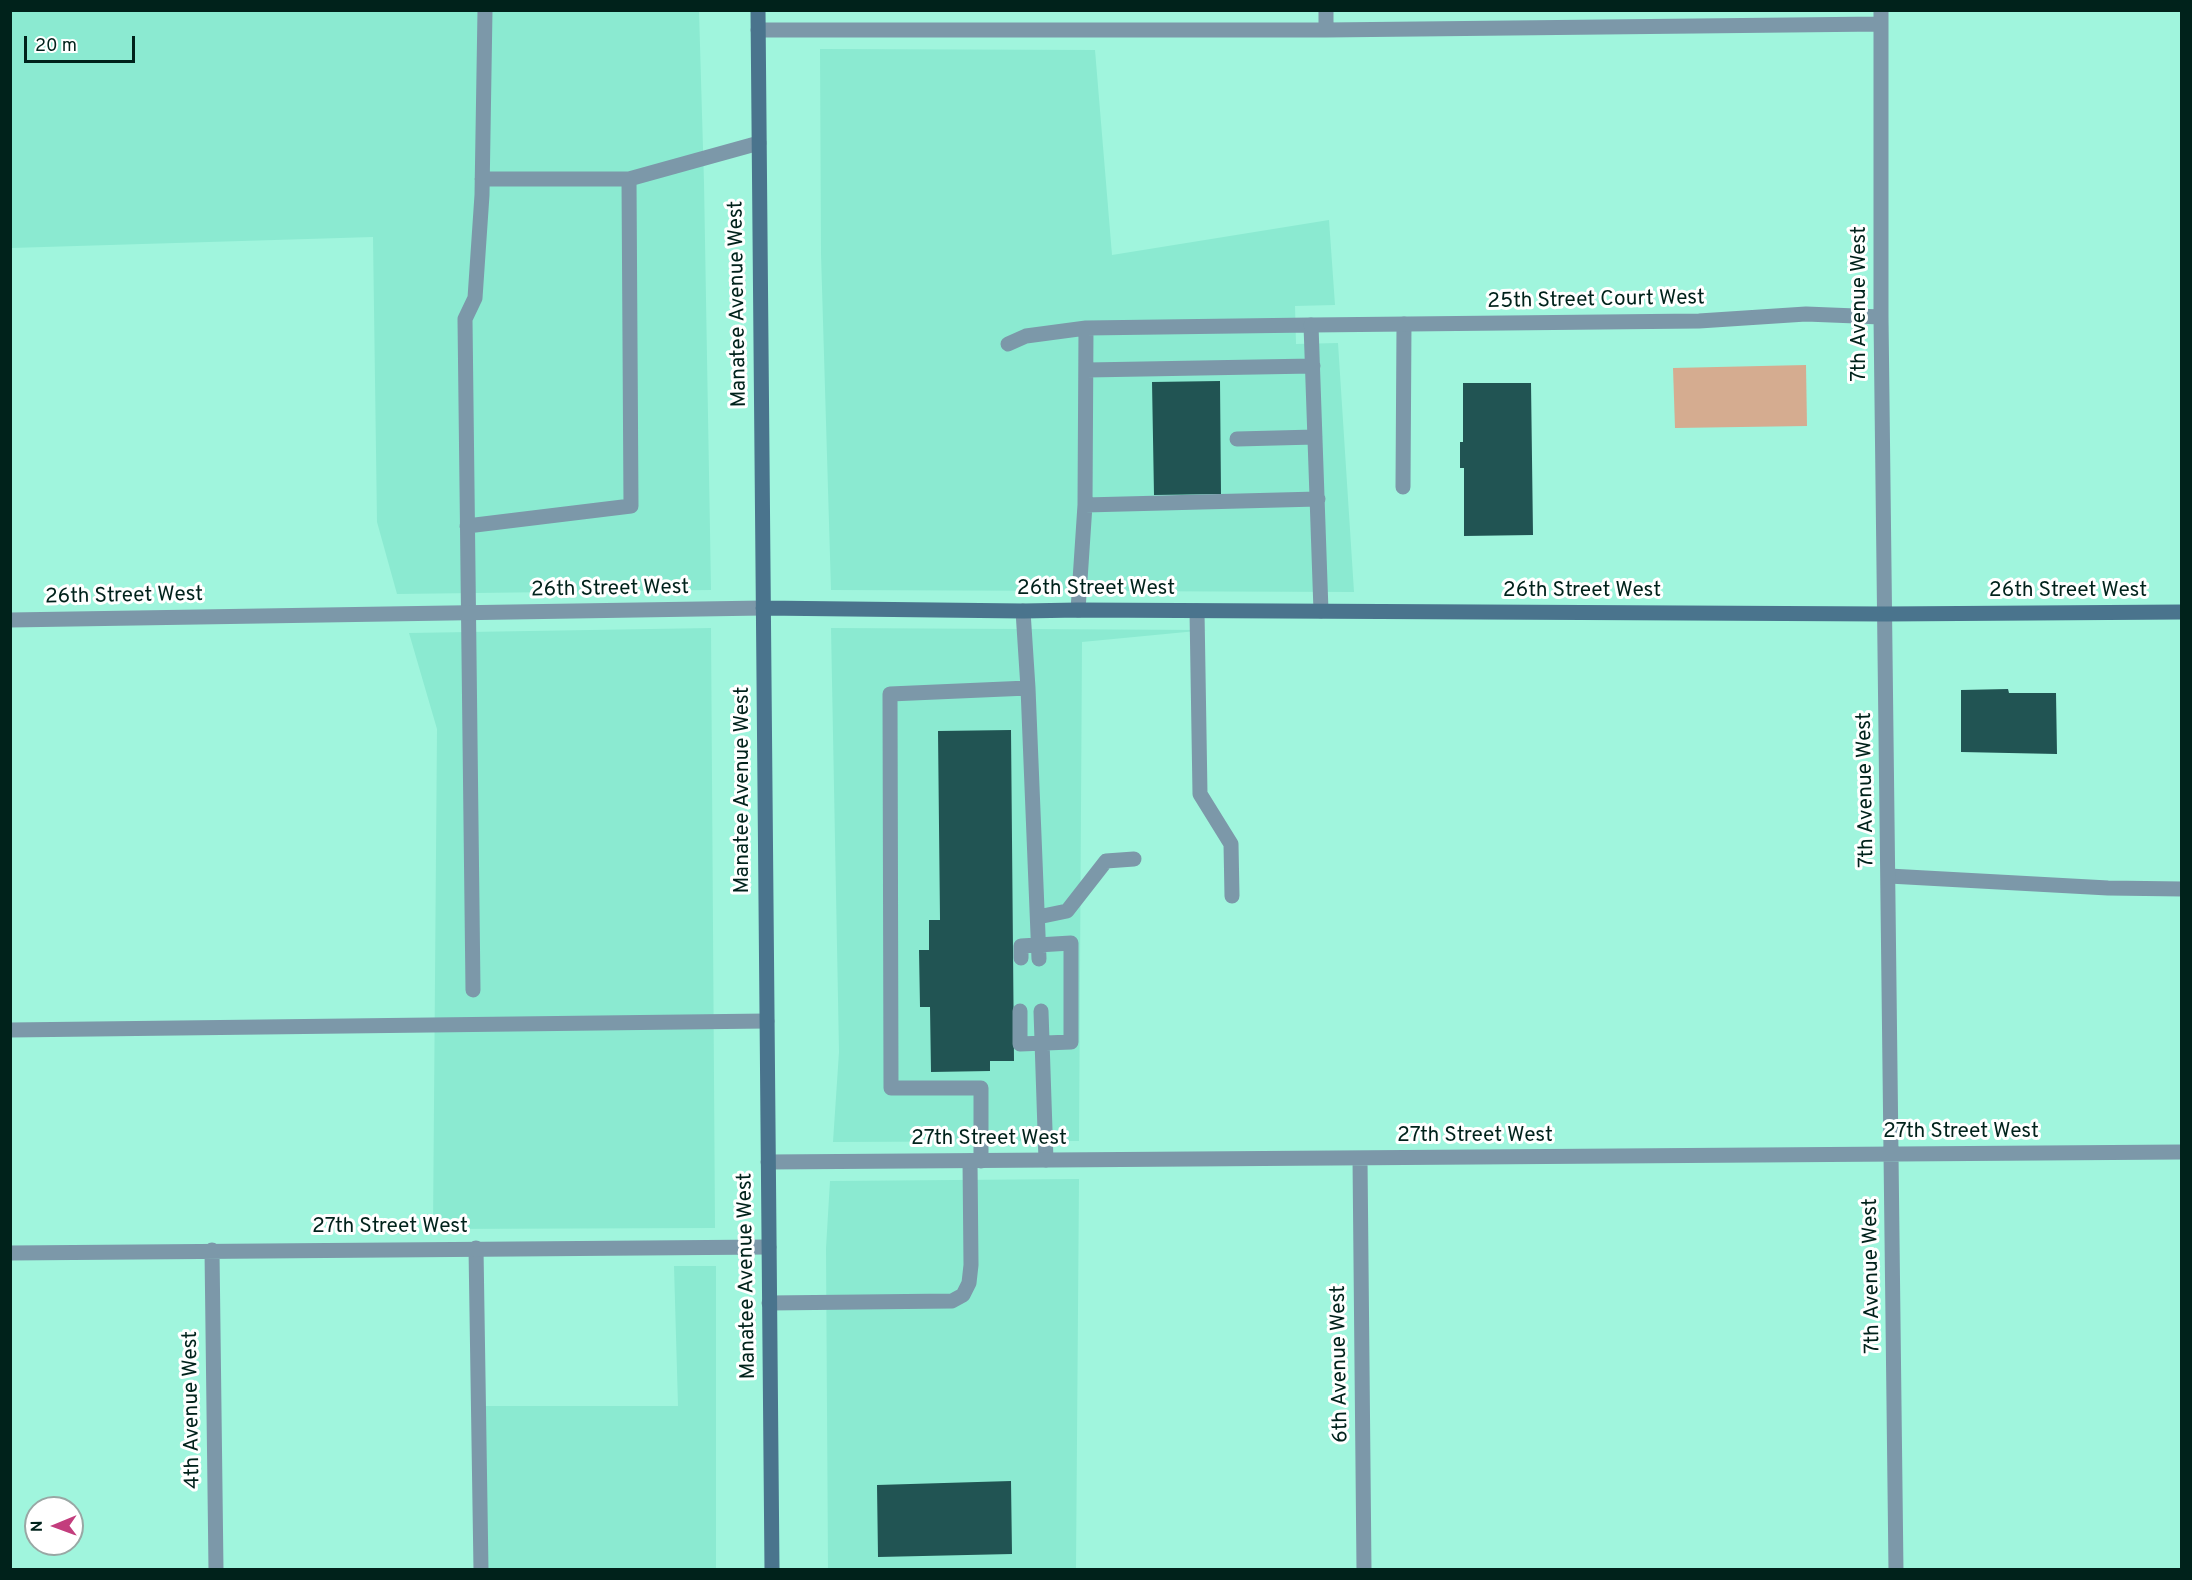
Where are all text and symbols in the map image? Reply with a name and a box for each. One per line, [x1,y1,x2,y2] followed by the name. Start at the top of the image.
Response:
[27,24,138,62] scale bar
[35,35,77,58] text: 20 m
[725,200,753,408] street label: Manatee Avenue West
[1848,226,1874,382] street label: 7th Avenue West
[1487,287,1705,315] street label: 25th Street Court West
[531,576,689,604] street label: 26th Street West
[1017,577,1175,603] street label: 26th Street West
[1503,579,1661,605] street label: 26th Street West
[1989,579,2147,605] street label: 26th Street West
[45,583,203,611] street label: 26th Street West
[731,687,757,893] street label: Manatee Avenue West
[1853,712,1881,868] street label: 7th Avenue West
[1883,1120,2039,1146] street label: 27th Street West
[1397,1124,1553,1150] street label: 27th Street West
[911,1127,1067,1153] street label: 27th Street West
[734,1172,762,1380] street label: Manatee Avenue West
[1859,1198,1887,1354] street label: 7th Avenue West
[312,1215,468,1241] street label: 27th Street West
[1327,1285,1355,1443] street label: 6th Avenue West
[179,1331,207,1489] street label: 4th Avenue West
[24,1496,84,1556] north arrow
[28,1520,48,1532] text: N

